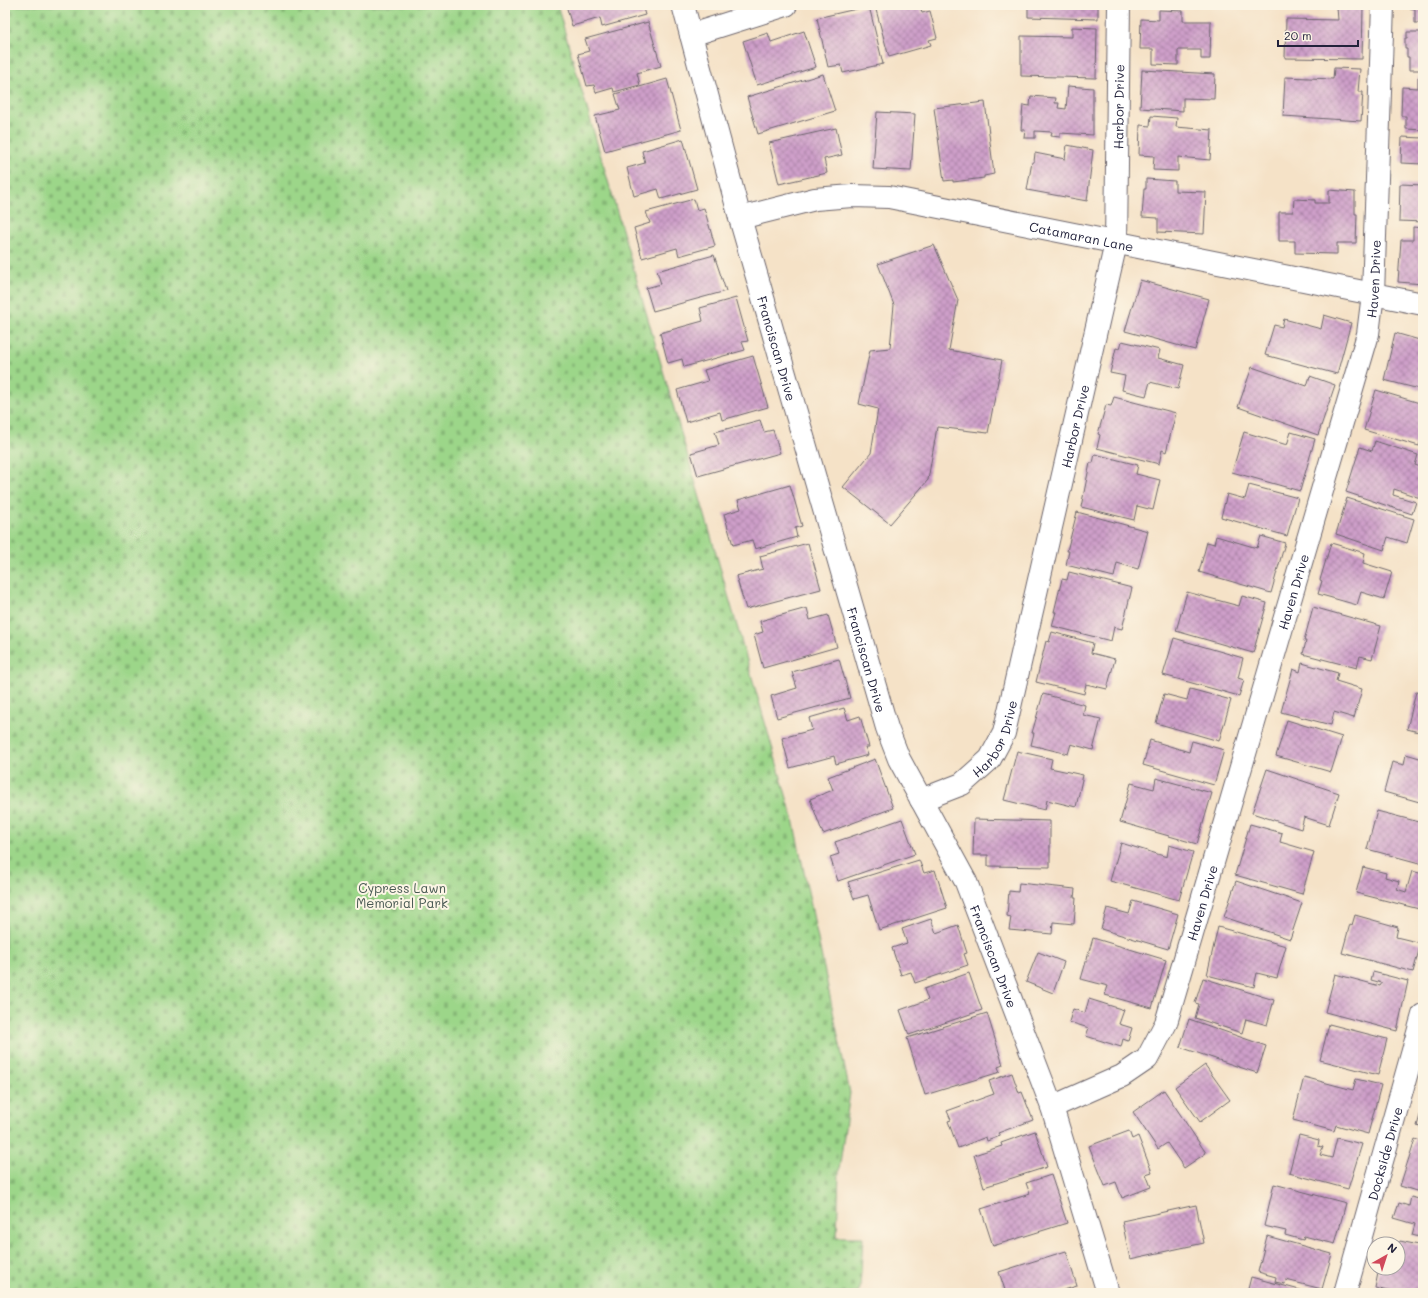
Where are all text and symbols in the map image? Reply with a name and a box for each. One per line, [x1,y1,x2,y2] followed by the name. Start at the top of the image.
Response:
[1278,22,1358,48] scale bar
[1284,27,1312,43] text: 20 m
[1109,64,1127,149] street label: Harbor Drive
[1028,217,1135,254] street label: Catamaran Lane
[1362,239,1383,319] street label: Haven Drive
[754,294,801,403] street label: Franciscan Drive
[1056,383,1092,469] street label: Harbor Drive
[1273,552,1312,632] street label: Haven Drive
[844,605,890,714] street label: Franciscan Drive
[968,699,1020,780] street label: Harbor Drive
[1182,863,1220,942] street label: Haven Drive
[356,879,448,911] park label: Cypress Lawn Memorial Park
[967,902,1022,1010] street label: Franciscan Drive
[1363,1105,1405,1202] street label: Dockside Drive
[1366,1236,1406,1276] north arrow
[1385,1239,1401,1256] text: N

